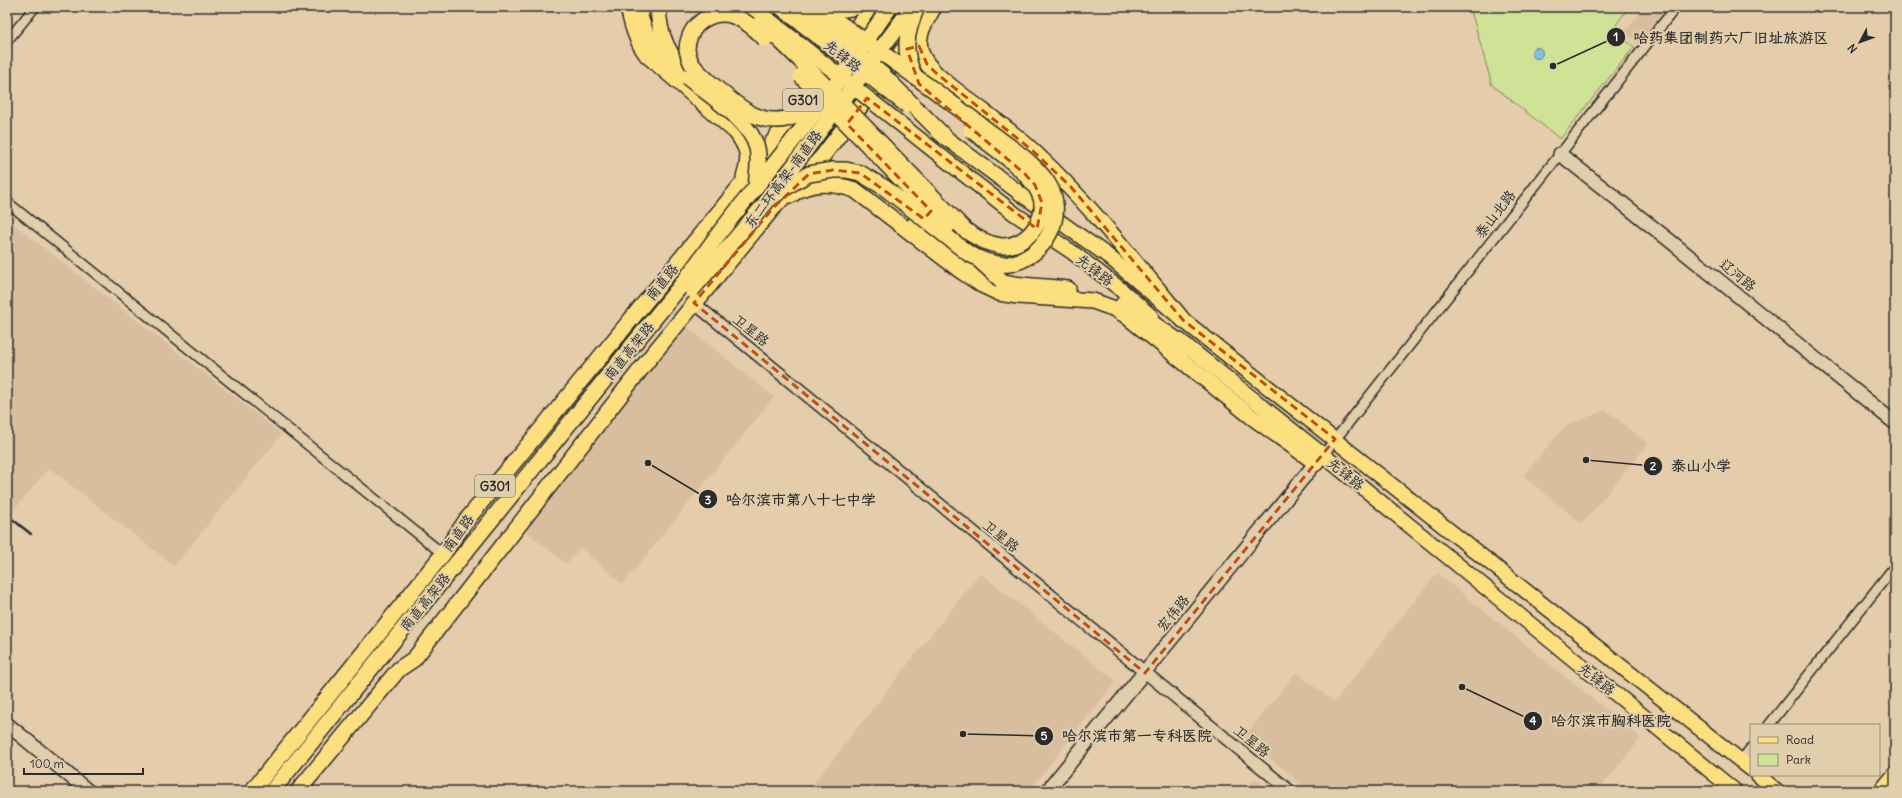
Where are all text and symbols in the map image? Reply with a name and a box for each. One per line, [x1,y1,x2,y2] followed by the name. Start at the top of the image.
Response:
[1840,22,1880,62] north arrow
[1606,24,1837,51] callout: 哈药集团制药六厂旧址旅游区
[1633,28,1829,47] text: 哈药集团制药六厂旧址旅游区
[1614,29,1618,44] text: 1
[821,36,865,76] street label: 先锋路
[1845,41,1860,56] text: N
[783,89,823,111] road number: G301
[740,126,826,232] street label: 东二环高架-南直路
[1471,186,1519,242] street label: 泰山北路
[1073,250,1117,290] street label: 先锋路
[1716,255,1760,295] street label: 辽河路
[642,260,682,304] street label: 南直路
[729,310,773,350] street label: 卫星路
[600,318,658,384] street label: 南直高架路
[1643,452,1739,479] callout: 泰山小学
[1324,454,1368,494] street label: 先锋路
[1671,456,1731,475] text: 泰山小学
[1650,458,1657,473] text: 2
[475,475,515,497] road number: G301
[698,486,884,513] callout: 哈尔滨市第八十七中学
[726,490,876,509] text: 哈尔滨市第八十七中学
[705,492,712,507] text: 3
[438,511,478,555] street label: 南直路
[979,516,1023,556] street label: 卫星路
[396,569,454,635] street label: 南直高架路
[1153,591,1193,635] street label: 宏伟路
[1575,659,1619,699] street label: 先锋路
[1523,708,1679,735] callout: 哈尔滨市胸科医院
[1551,711,1671,730] text: 哈尔滨市胸科医院
[1530,713,1537,728] text: 4
[1230,721,1274,761] street label: 卫星路
[1034,722,1220,749] callout: 哈尔滨市第一专科医院
[1750,724,1880,776] legend
[1062,726,1212,745] text: 哈尔滨市第一专科医院
[1041,728,1048,743] text: 5
[1786,732,1814,747] text: Road
[24,750,143,776] scale bar
[1786,752,1811,767] text: Park
[30,756,64,771] text: 100 m

